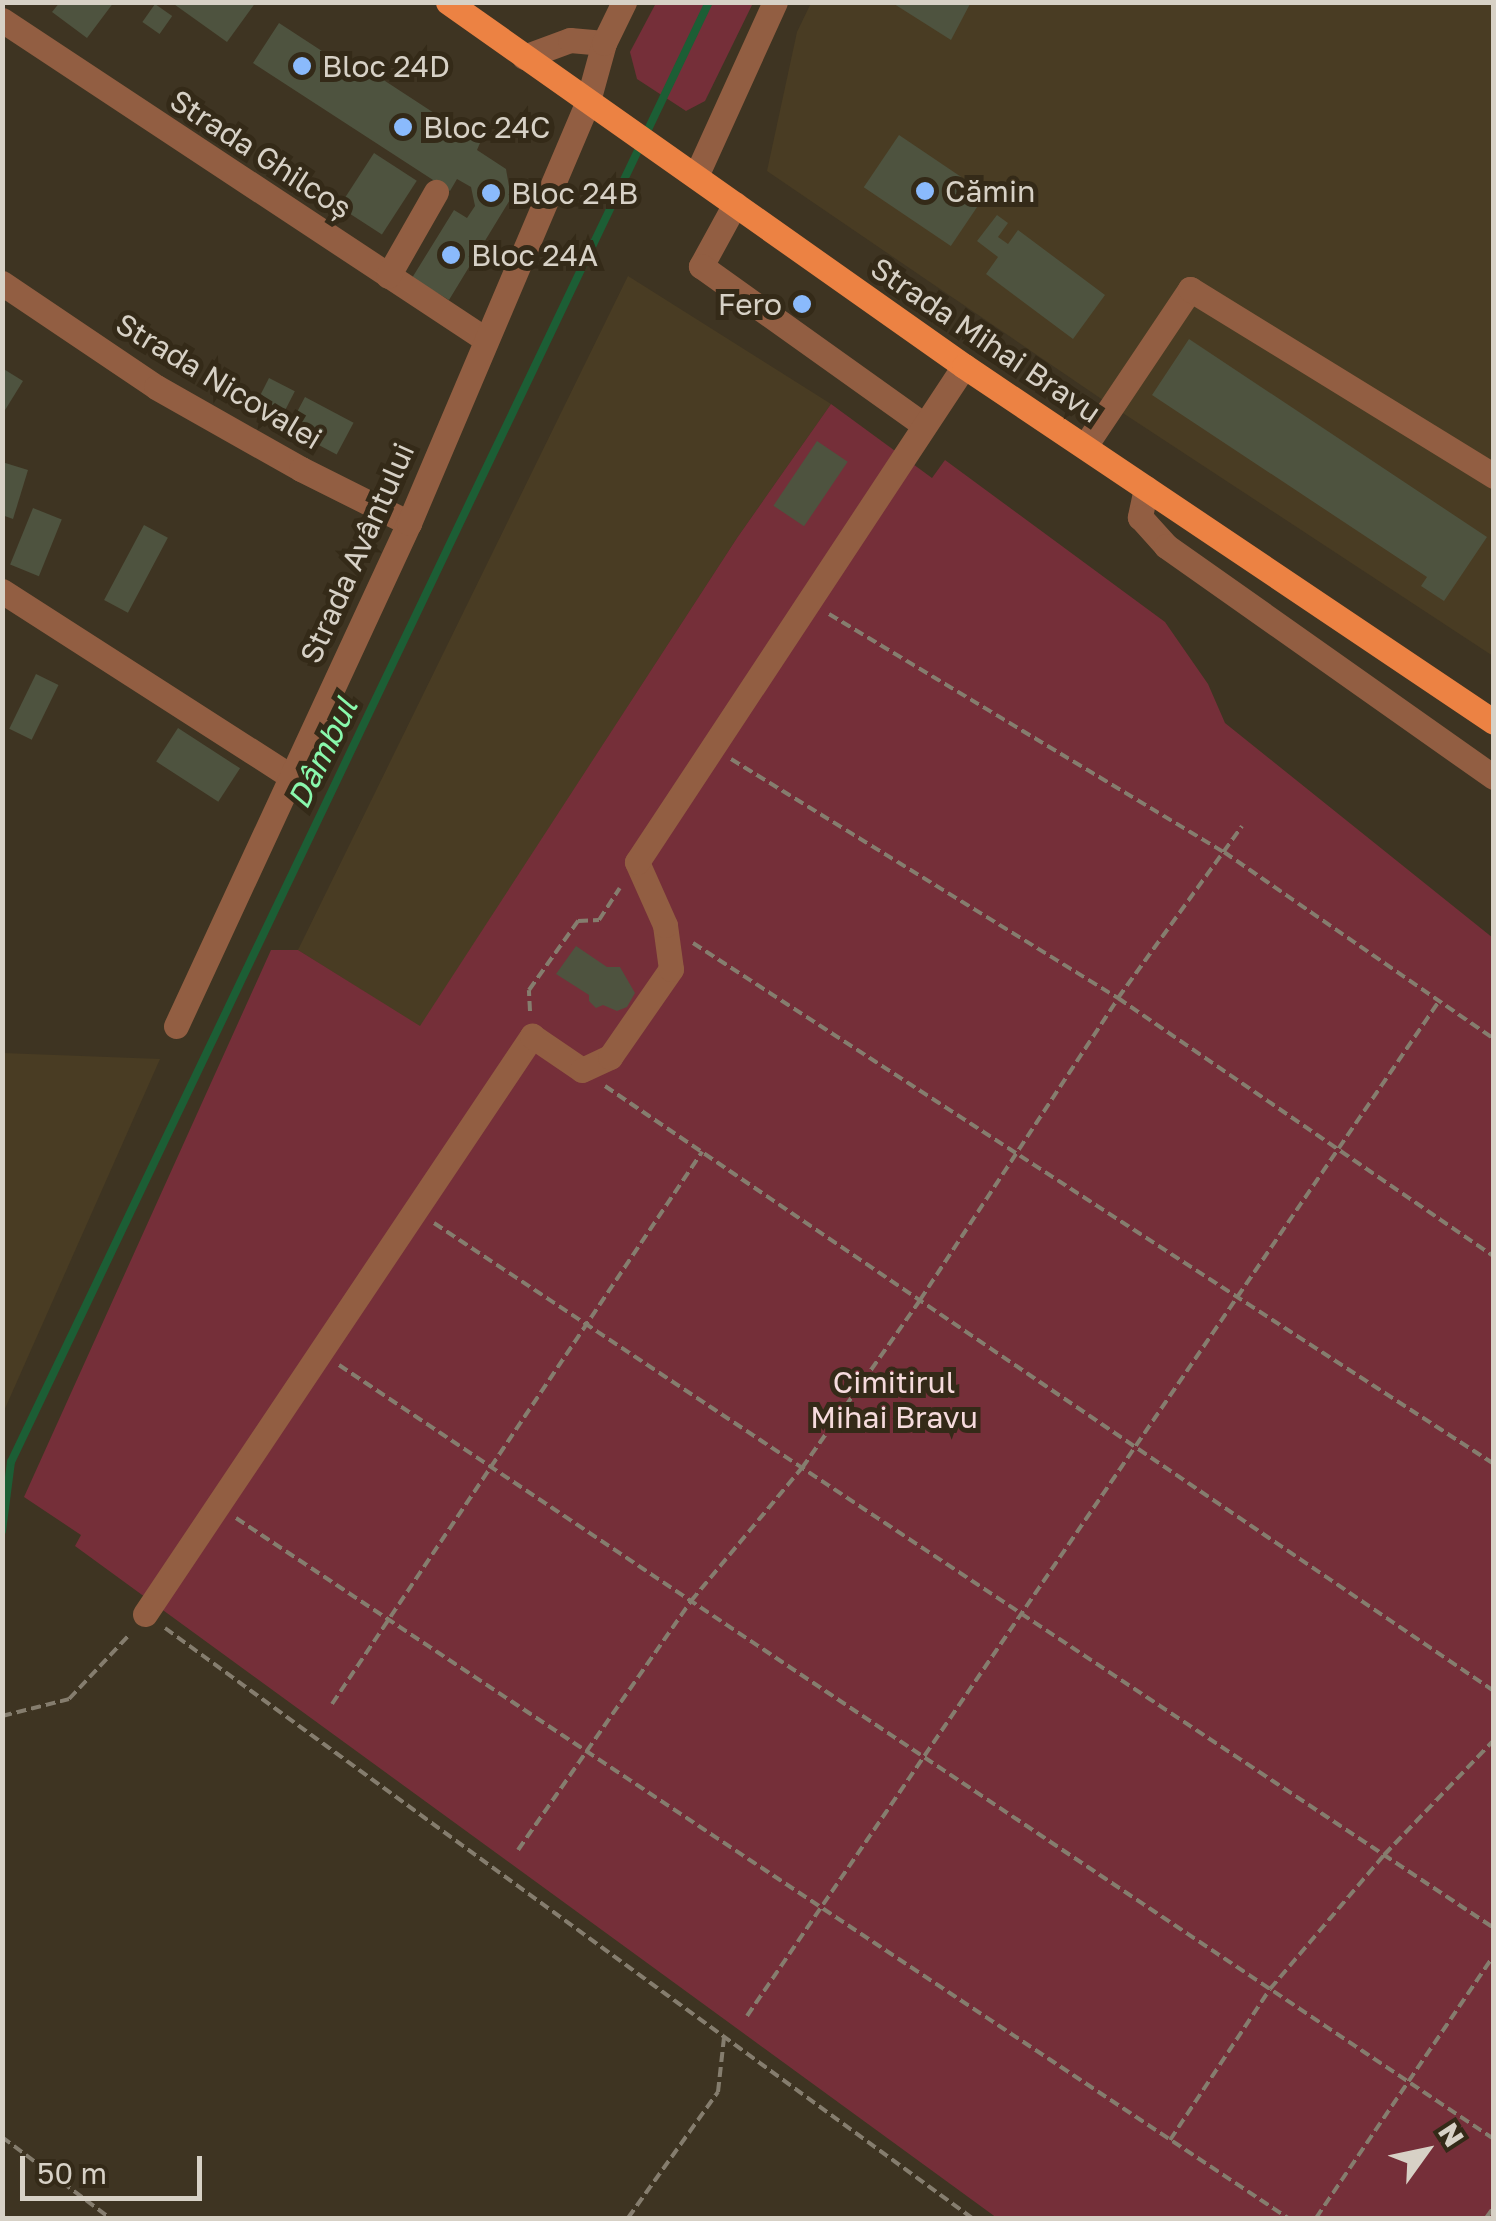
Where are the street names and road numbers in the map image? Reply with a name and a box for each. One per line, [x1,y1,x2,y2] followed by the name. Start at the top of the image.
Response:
[164,82,358,226] street label: Strada Ghilcoș
[864,250,1108,430] street label: Strada Mihai Bravu
[109,305,329,457] street label: Strada Nicovalei
[292,437,422,669] street label: Strada Avântului

